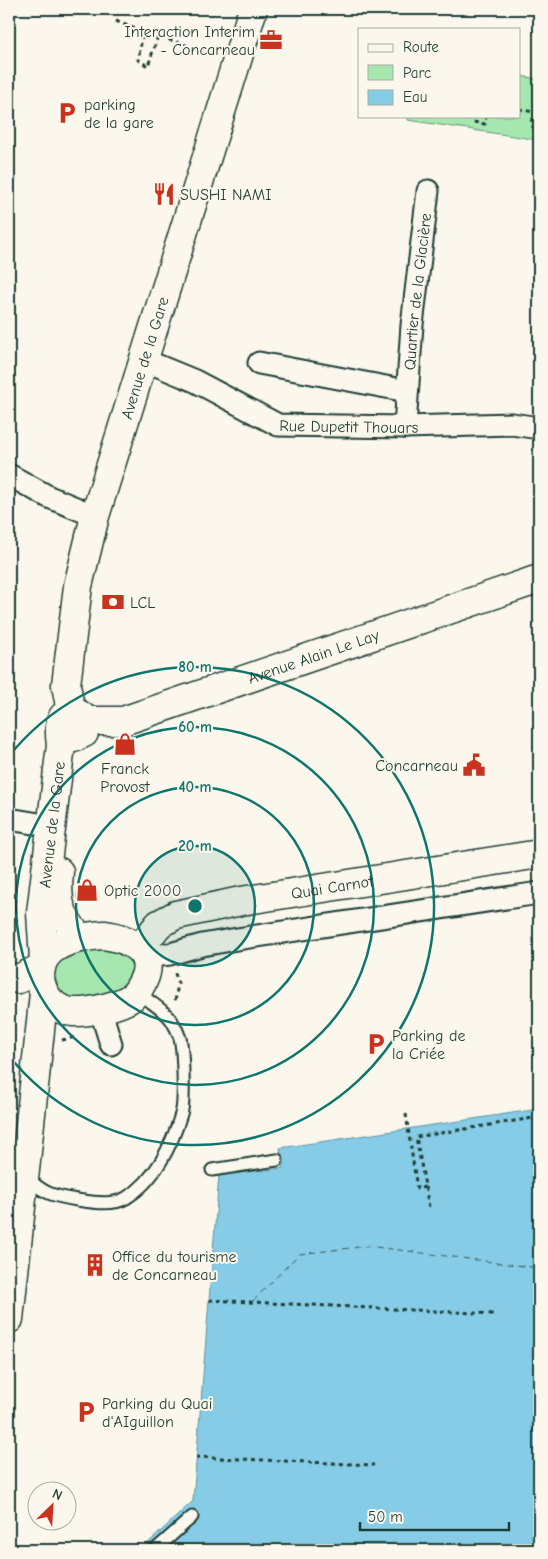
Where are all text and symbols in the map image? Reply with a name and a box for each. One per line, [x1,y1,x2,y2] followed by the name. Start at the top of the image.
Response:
[124,23,255,59] place label: Interaction Interim - Concarneau
[258,27,284,53] office icon: Interaction Interim - Concarneau
[358,28,520,118] legend
[403,38,439,56] text: Route
[403,64,431,82] text: Parc
[403,88,427,106] text: Eau
[84,96,154,132] place label: parking de la gare
[54,100,80,126] parking icon: parking de la gare
[151,181,177,207] restaurant icon: SUSHI NAMI
[180,186,271,204] place label: SUSHI NAMI
[401,212,435,371] street label: Quartier de la Glacière
[118,295,173,421] street label: Avenue de la Gare
[279,417,419,437] street label: Rue Dupetit Thouars
[100,589,126,615] bank icon: LCL
[130,594,155,612] place label: LCL
[246,626,382,688] street label: Avenue Alain Le Lay
[178,658,212,676] text: 80 m
[178,718,212,736] text: 60 m
[112,731,138,757] shop icon: Franck Provost
[461,752,487,778] public building icon: Concarneau
[375,757,458,775] place label: Concarneau
[100,760,150,796] place label: Franck Provost
[36,761,69,889] street label: Avenue de la Gare
[179,778,212,796] text: 40 m
[178,837,212,855] text: 20 m
[290,872,375,903] street label: Quai Carnot
[74,877,100,903] shop icon: Optic 2000
[104,882,182,900] place label: Optic 2000
[186,897,204,915] centre of rings
[392,1027,465,1063] place label: Parking de la Criée
[363,1031,389,1057] parking icon: Parking de la Criée
[112,1248,237,1284] place label: Office du tourisme de Concarneau
[82,1252,108,1278] building icon: Office du tourisme de Concarneau
[102,1395,212,1431] place label: Parking du Quai d'AIguillon
[73,1399,99,1425] parking icon: Parking du Quai d'AIguillon
[28,1482,78,1532] north arrow
[50,1485,65,1504] text: N
[360,1499,509,1531] scale bar
[368,1508,403,1526] text: 50 m

